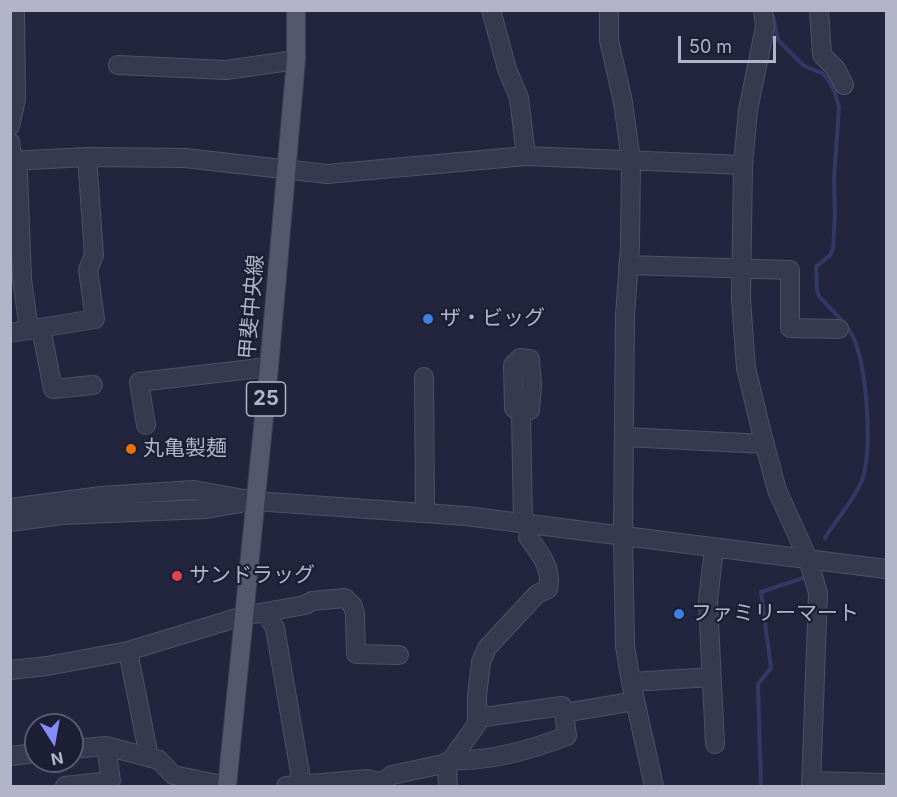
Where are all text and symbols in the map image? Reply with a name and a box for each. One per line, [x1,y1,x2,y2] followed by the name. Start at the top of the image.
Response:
[681,24,778,62] scale bar
[689,36,732,57] text: 50 m
[235,254,269,360] street label: 甲斐中央線
[440,306,545,332] place label: ザ・ビッグ
[421,312,435,326] marker: ザ・ビッグ
[246,382,286,416] road number: 25
[143,436,227,462] place label: 丸亀製麺
[124,442,138,456] marker: 丸亀製麺
[189,563,315,589] place label: サンドラッグ
[170,569,184,583] marker: サンドラッグ
[691,601,859,627] place label: ファミリーマート
[672,607,686,621] marker: ファミリーマート
[24,713,84,773] north arrow
[49,748,65,770] text: N

